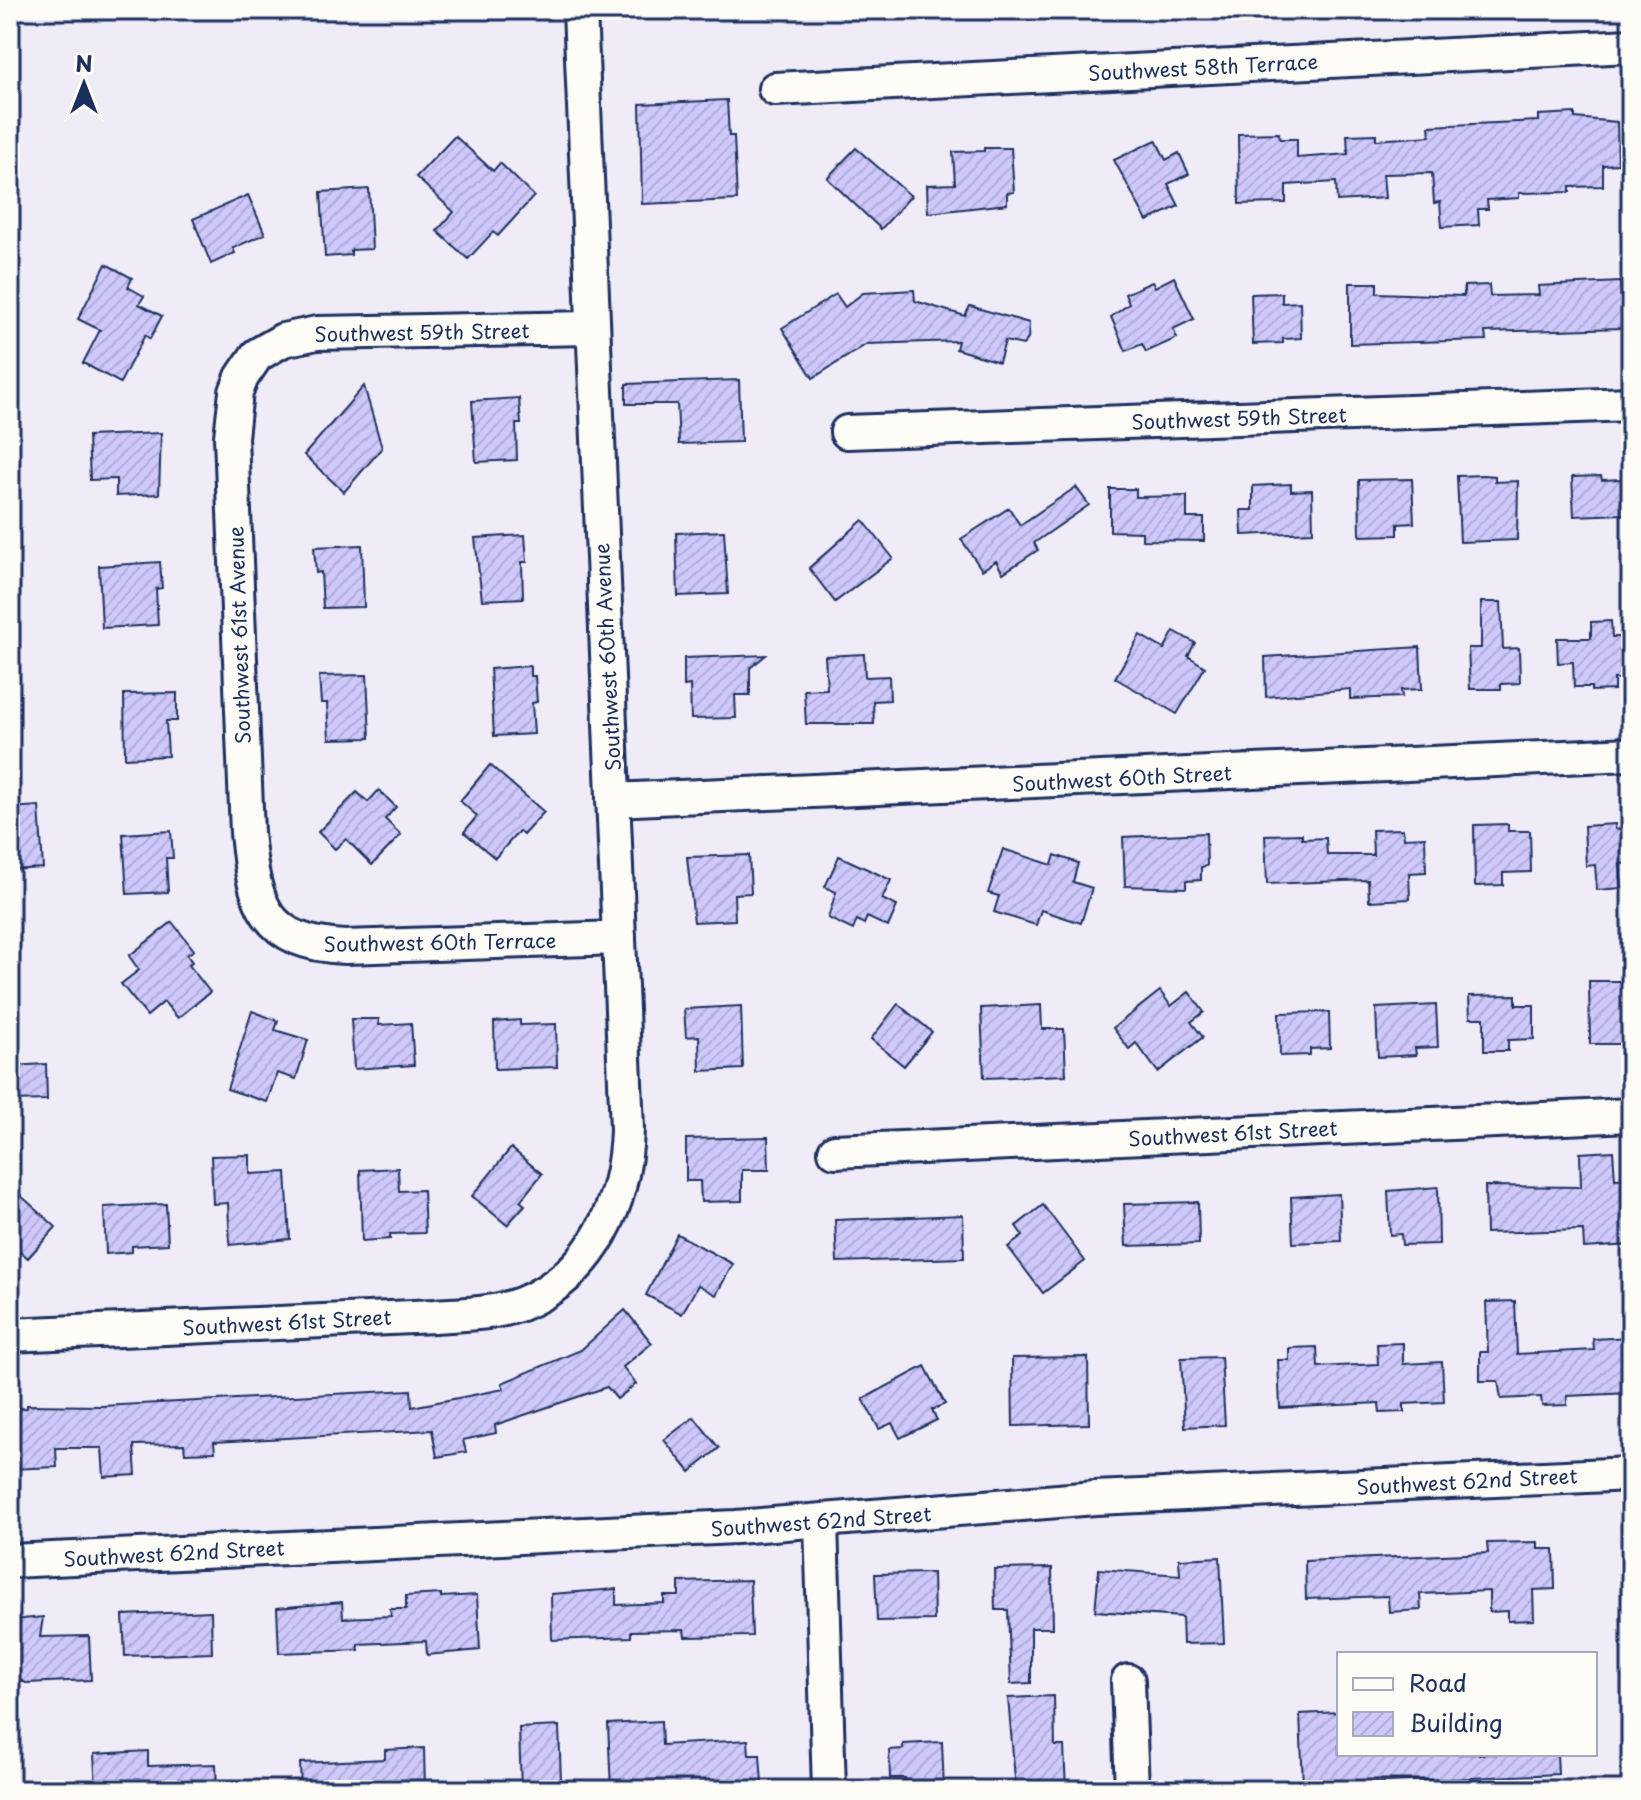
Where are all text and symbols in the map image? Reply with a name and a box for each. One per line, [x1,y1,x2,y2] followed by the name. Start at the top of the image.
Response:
[44,44,124,124] north arrow
[75,46,93,79] text: N
[1087,46,1319,88] street label: Southwest 58th Terrace
[314,315,530,349] street label: Southwest 59th Street
[1131,399,1347,437] street label: Southwest 59th Street
[220,525,258,744] street label: Southwest 61st Avenue
[586,542,628,772] street label: Southwest 60th Avenue
[1011,757,1233,799] street label: Southwest 60th Street
[323,925,557,959] street label: Southwest 60th Terrace
[1128,1113,1338,1153] street label: Southwest 61st Street
[182,1302,392,1342] street label: Southwest 61st Street
[1356,1460,1578,1502] street label: Southwest 62nd Street
[710,1498,932,1544] street label: Southwest 62nd Street
[63,1532,285,1574] street label: Southwest 62nd Street
[1337,1652,1597,1756] legend
[1409,1664,1467,1700] text: Road
[1409,1704,1503,1740] text: Building

